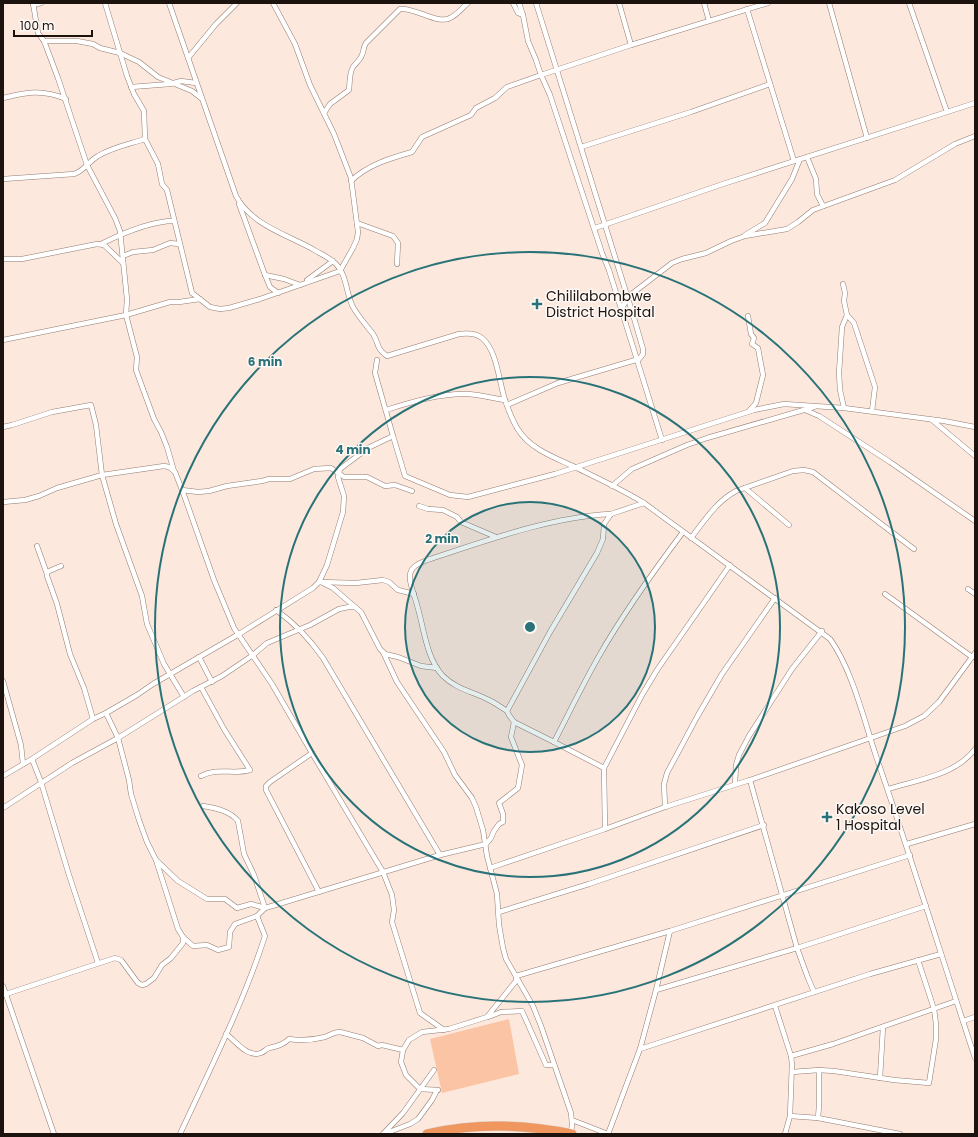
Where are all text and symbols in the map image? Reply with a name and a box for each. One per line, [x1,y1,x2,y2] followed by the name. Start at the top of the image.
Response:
[14,12,92,38] scale bar
[20,17,54,34] text: 100 m
[546,286,655,322] place label: Chililabombwe District Hospital
[531,298,543,310] marker: Chililabombwe District Hospital
[248,353,282,370] text: 6 min
[335,441,371,458] text: 4 min
[425,530,459,547] text: 2 min
[523,620,537,634] centre of rings
[836,799,925,835] place label: Kakoso Level 1 Hospital
[821,811,833,823] marker: Kakoso Level 1 Hospital

